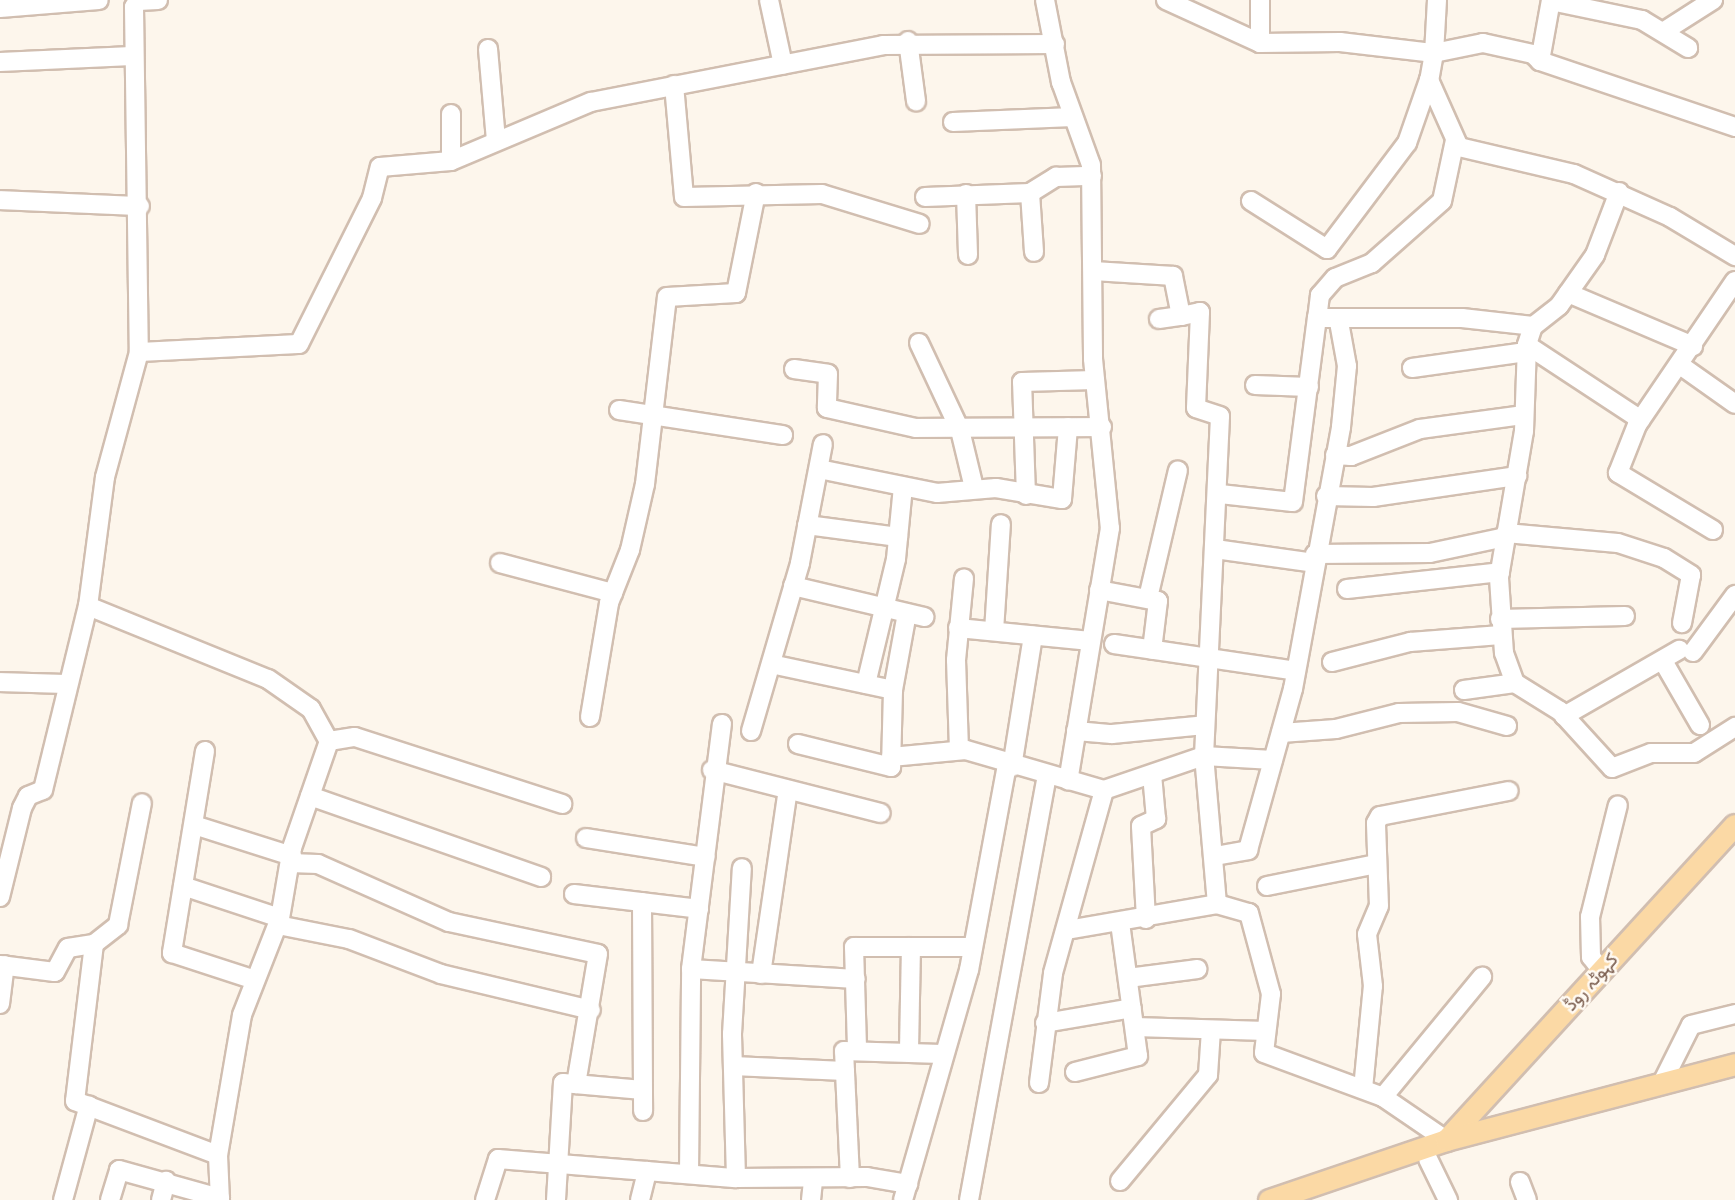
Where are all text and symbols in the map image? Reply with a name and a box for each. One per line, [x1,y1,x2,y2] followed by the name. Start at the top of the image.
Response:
[1559,948,1623,1016] street label: کہوٹہ روڈ

